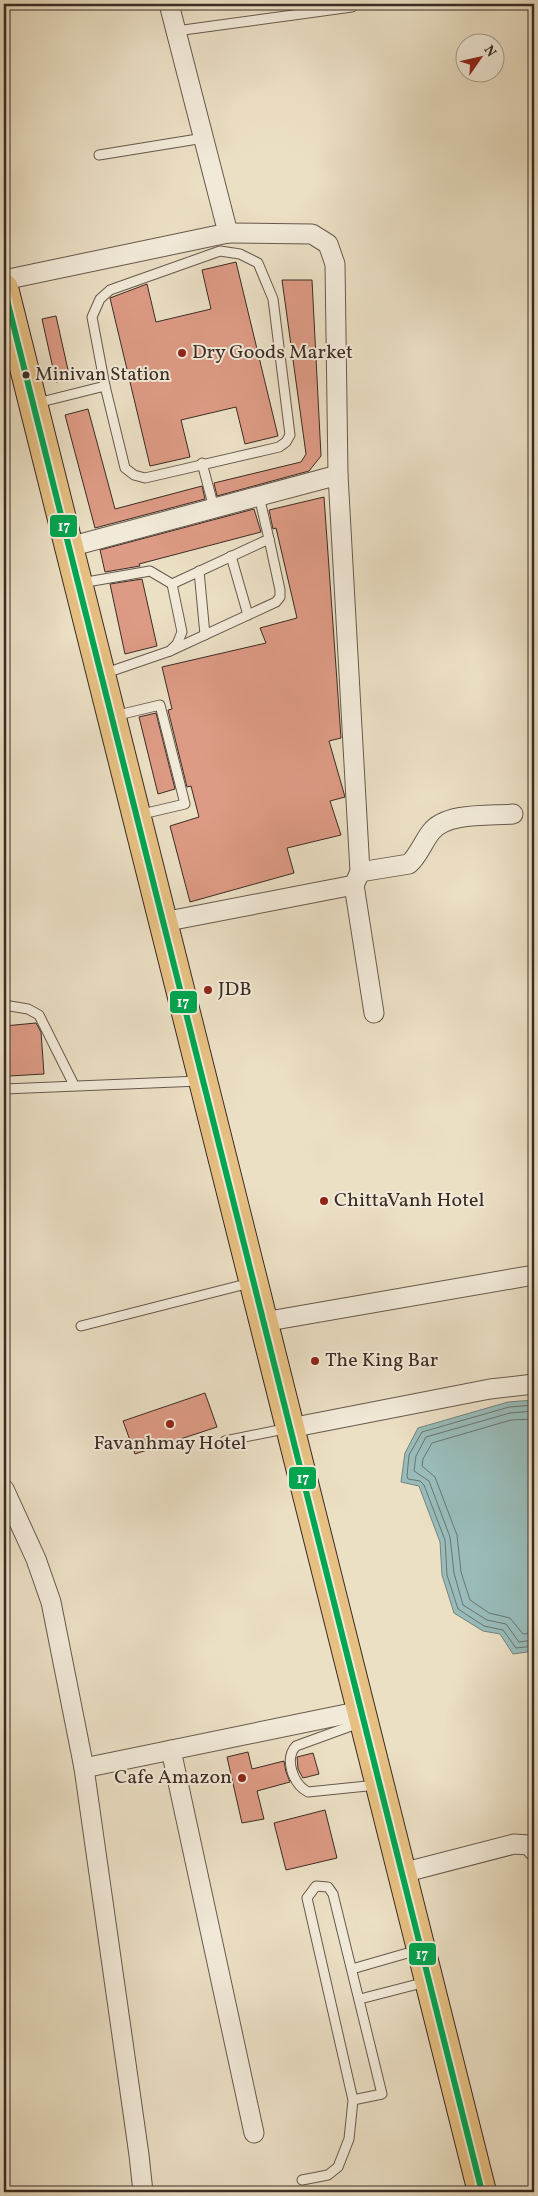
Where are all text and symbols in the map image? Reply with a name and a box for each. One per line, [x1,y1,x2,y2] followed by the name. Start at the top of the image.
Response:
[456,32,506,82] north arrow
[479,42,500,61] text: N
[192,339,353,367] place label: Dry Goods Market
[176,347,188,359] marker: Dry Goods Market
[35,362,170,388] place label: Minivan Station
[21,370,31,380] marker: Minivan Station
[49,514,78,538] line badge: 17
[58,518,70,537] text: 17
[218,976,252,1004] place label: JDB
[202,984,214,996] marker: JDB
[169,990,198,1014] line badge: 17
[177,994,189,1013] text: 17
[334,1187,485,1215] place label: ChittaVanh Hotel
[318,1195,330,1207] marker: ChittaVanh Hotel
[325,1347,438,1375] place label: The King Bar
[309,1355,321,1367] marker: The King Bar
[164,1418,176,1430] marker: Favanhmay Hotel
[93,1430,247,1458] place label: Favanhmay Hotel
[288,1466,317,1490] line badge: 17
[297,1470,309,1489] text: 17
[114,1764,232,1792] place label: Cafe Amazon
[236,1772,248,1784] marker: Cafe Amazon
[408,1942,437,1966] line badge: 17
[416,1946,428,1965] text: 17

